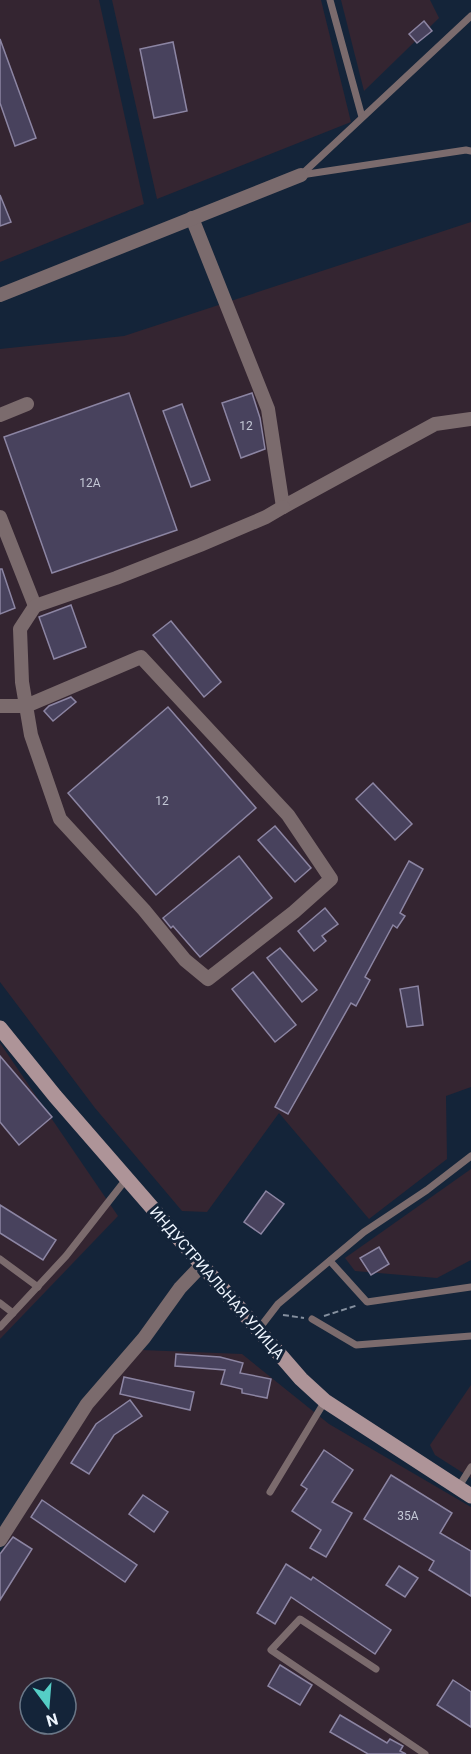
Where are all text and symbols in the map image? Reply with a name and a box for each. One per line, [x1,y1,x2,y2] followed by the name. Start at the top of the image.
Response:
[239,419,253,433] house number: 12
[79,476,101,490] house number: 12А
[155,794,169,808] house number: 12
[146,1203,288,1363] street label: ИНДУСТРИАЛЬНАЯ УЛИЦА
[397,1509,419,1523] house number: 35А
[18,1676,78,1736] north arrow
[44,1709,60,1731] text: N

